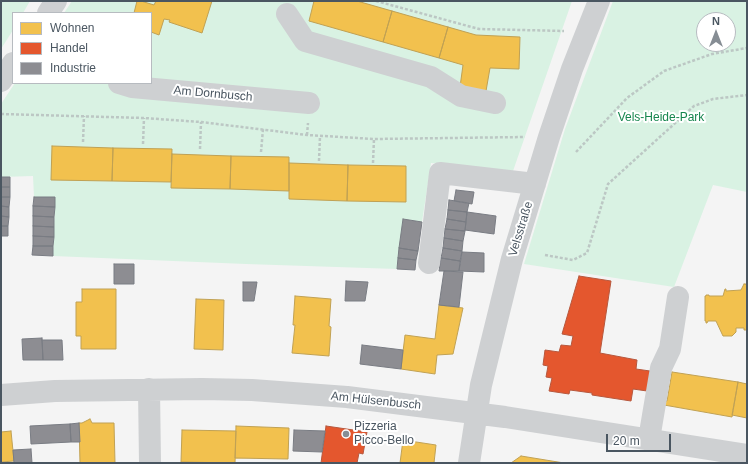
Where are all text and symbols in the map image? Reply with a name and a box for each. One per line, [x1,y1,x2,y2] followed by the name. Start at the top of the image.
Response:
[12,12,152,84] legend
[696,12,736,52] north arrow
[712,15,720,27] text: N
[50,21,94,35] text: Wohnen
[50,41,88,55] text: Handel
[50,61,96,75] text: Industrie
[173,83,253,105] street label: Am Dornbusch
[618,111,704,125] park label: Vels-Heide-Park
[506,200,536,258] street label: Velsstraße
[330,389,422,413] street label: Am Hülsenbusch
[354,420,414,448] place label: Pizzeria Picco-Bello
[608,426,673,452] scale bar
[341,429,351,439] marker: Pizzeria Picco-Bello
[613,434,640,448] text: 20 m

